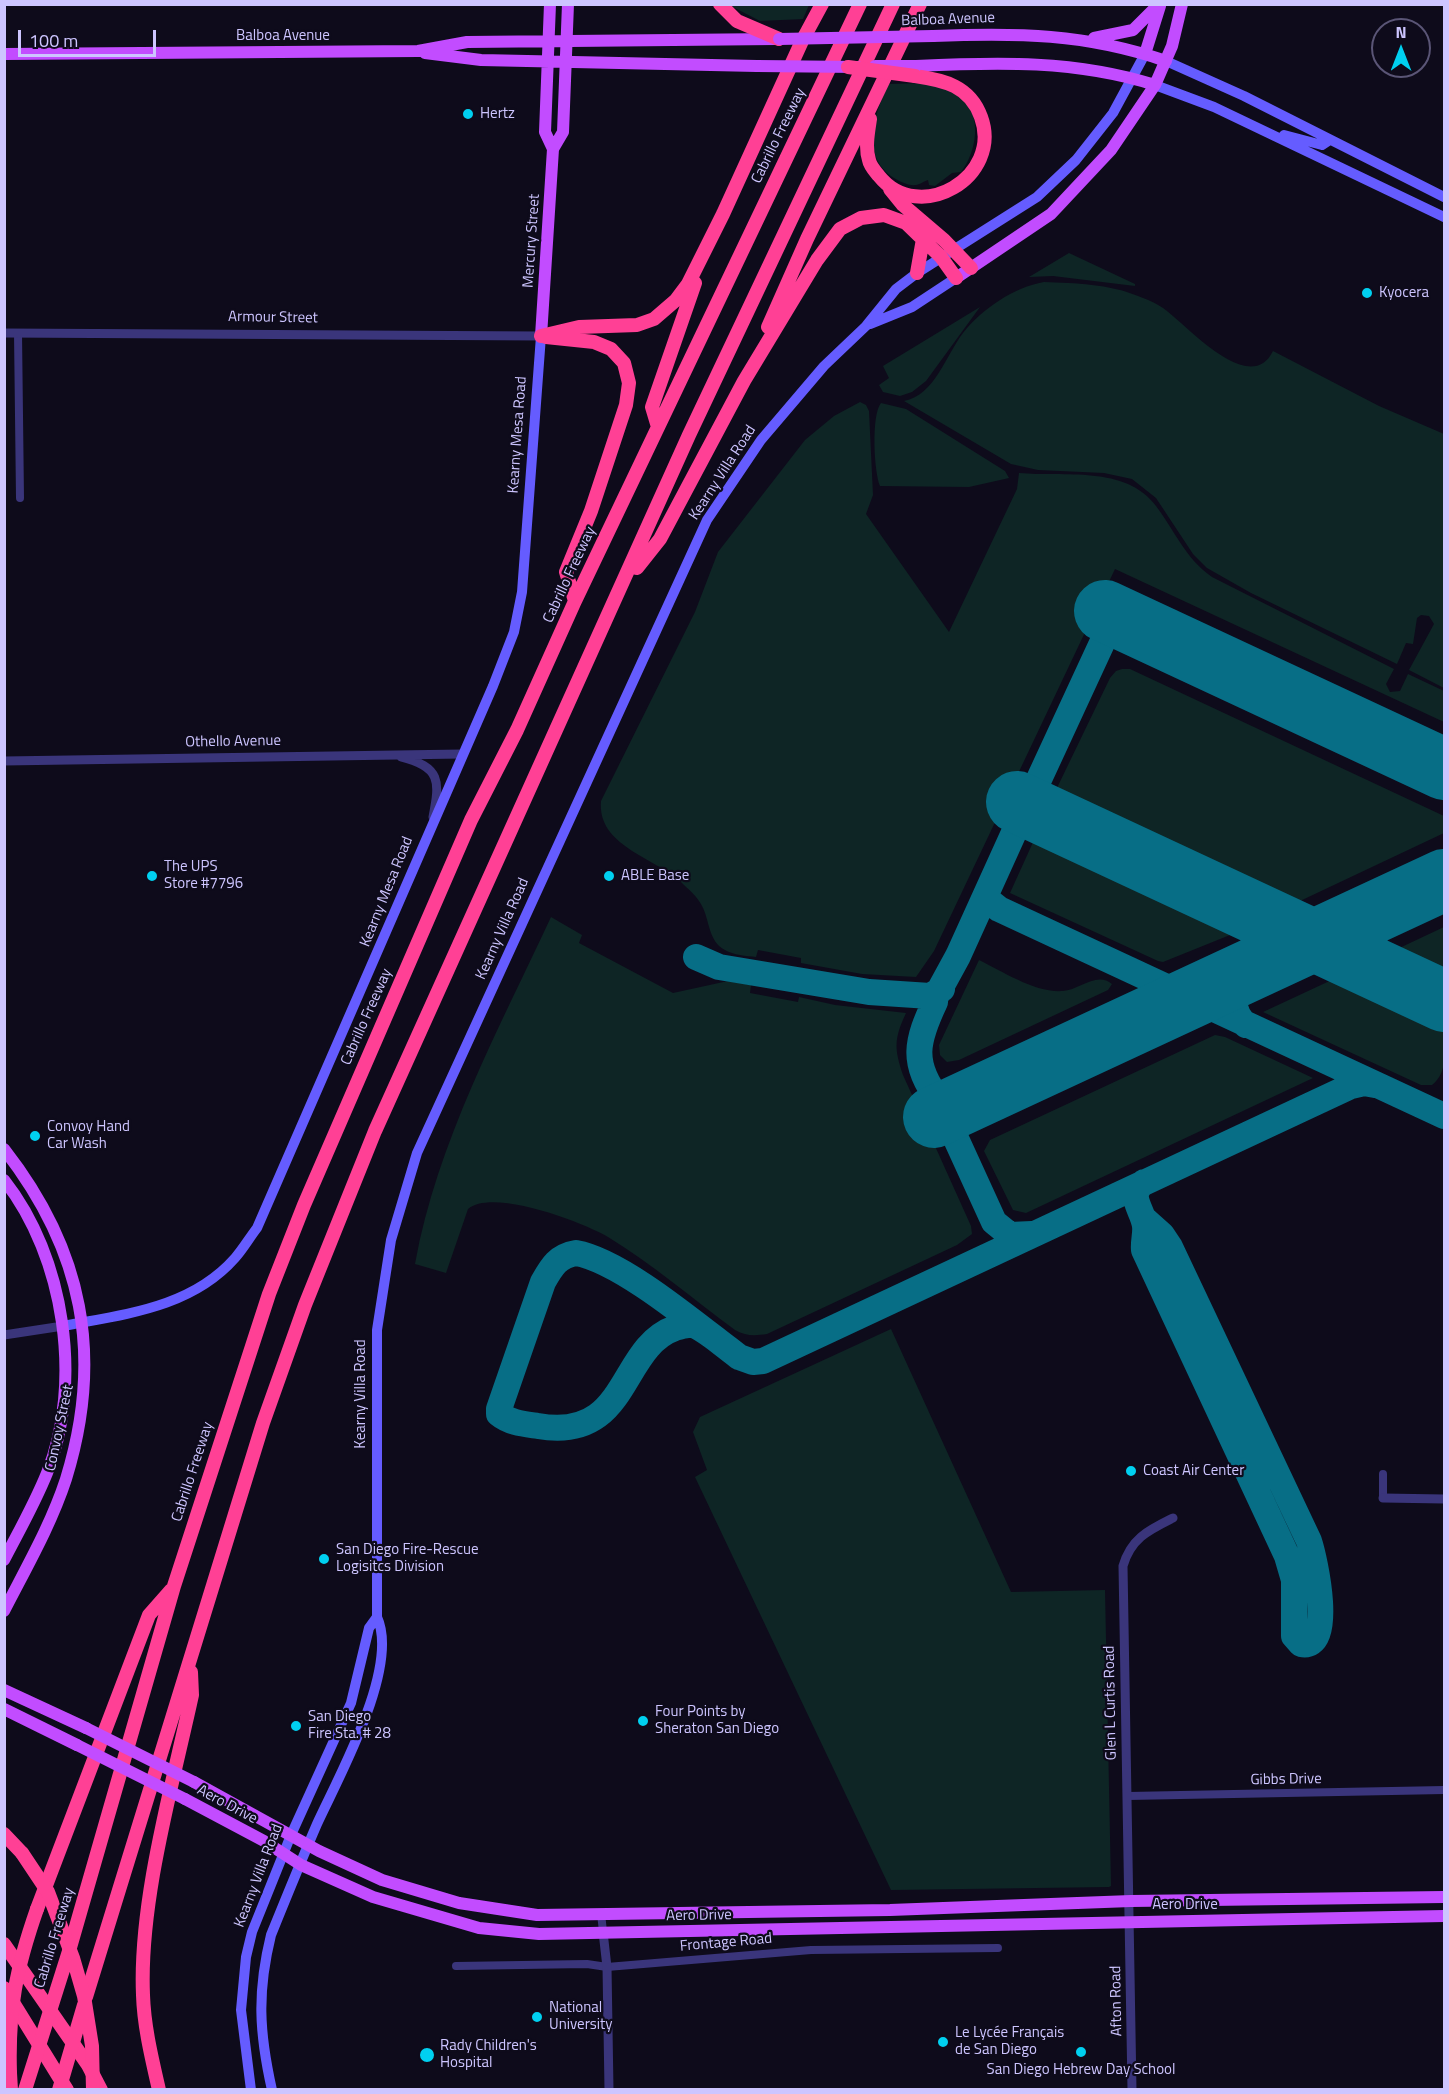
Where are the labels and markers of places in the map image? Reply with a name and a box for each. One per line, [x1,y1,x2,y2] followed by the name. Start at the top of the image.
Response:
[480,105,515,123] place label: Hertz
[461,107,475,121] marker: Hertz
[1379,284,1429,302] place label: Kyocera
[1360,286,1374,300] marker: Kyocera
[164,858,243,893] place label: The UPS Store #7796
[621,867,689,885] place label: ABLE Base
[145,869,159,883] marker: The UPS Store #7796
[602,869,616,883] marker: ABLE Base
[47,1118,130,1153] place label: Convoy Hand Car Wash
[28,1129,42,1143] marker: Convoy Hand Car Wash
[1143,1462,1244,1480] place label: Coast Air Center
[1124,1464,1138,1478] marker: Coast Air Center
[336,1541,479,1576] place label: San Diego Fire-Rescue Logisitcs Division
[317,1552,331,1566] marker: San Diego Fire-Rescue Logisitcs Division
[655,1703,779,1738] place label: Four Points by Sheraton San Diego
[308,1708,391,1743] place label: San Diego Fire Sta. # 28
[636,1714,650,1728] marker: Four Points by Sheraton San Diego
[289,1719,303,1733] marker: San Diego Fire Sta. # 28
[549,1999,613,2034] place label: National University
[530,2010,544,2024] marker: National University
[955,2024,1064,2059] place label: Le Lycée Français de San Diego
[936,2035,950,2049] marker: Le Lycée Français de San Diego
[440,2037,537,2072] place label: Rady Children's Hospital
[1074,2045,1088,2059] marker: San Diego Hebrew Day School
[418,2046,436,2064] marker: Rady Children's Hospital
[987,2061,1175,2079] place label: San Diego Hebrew Day School

